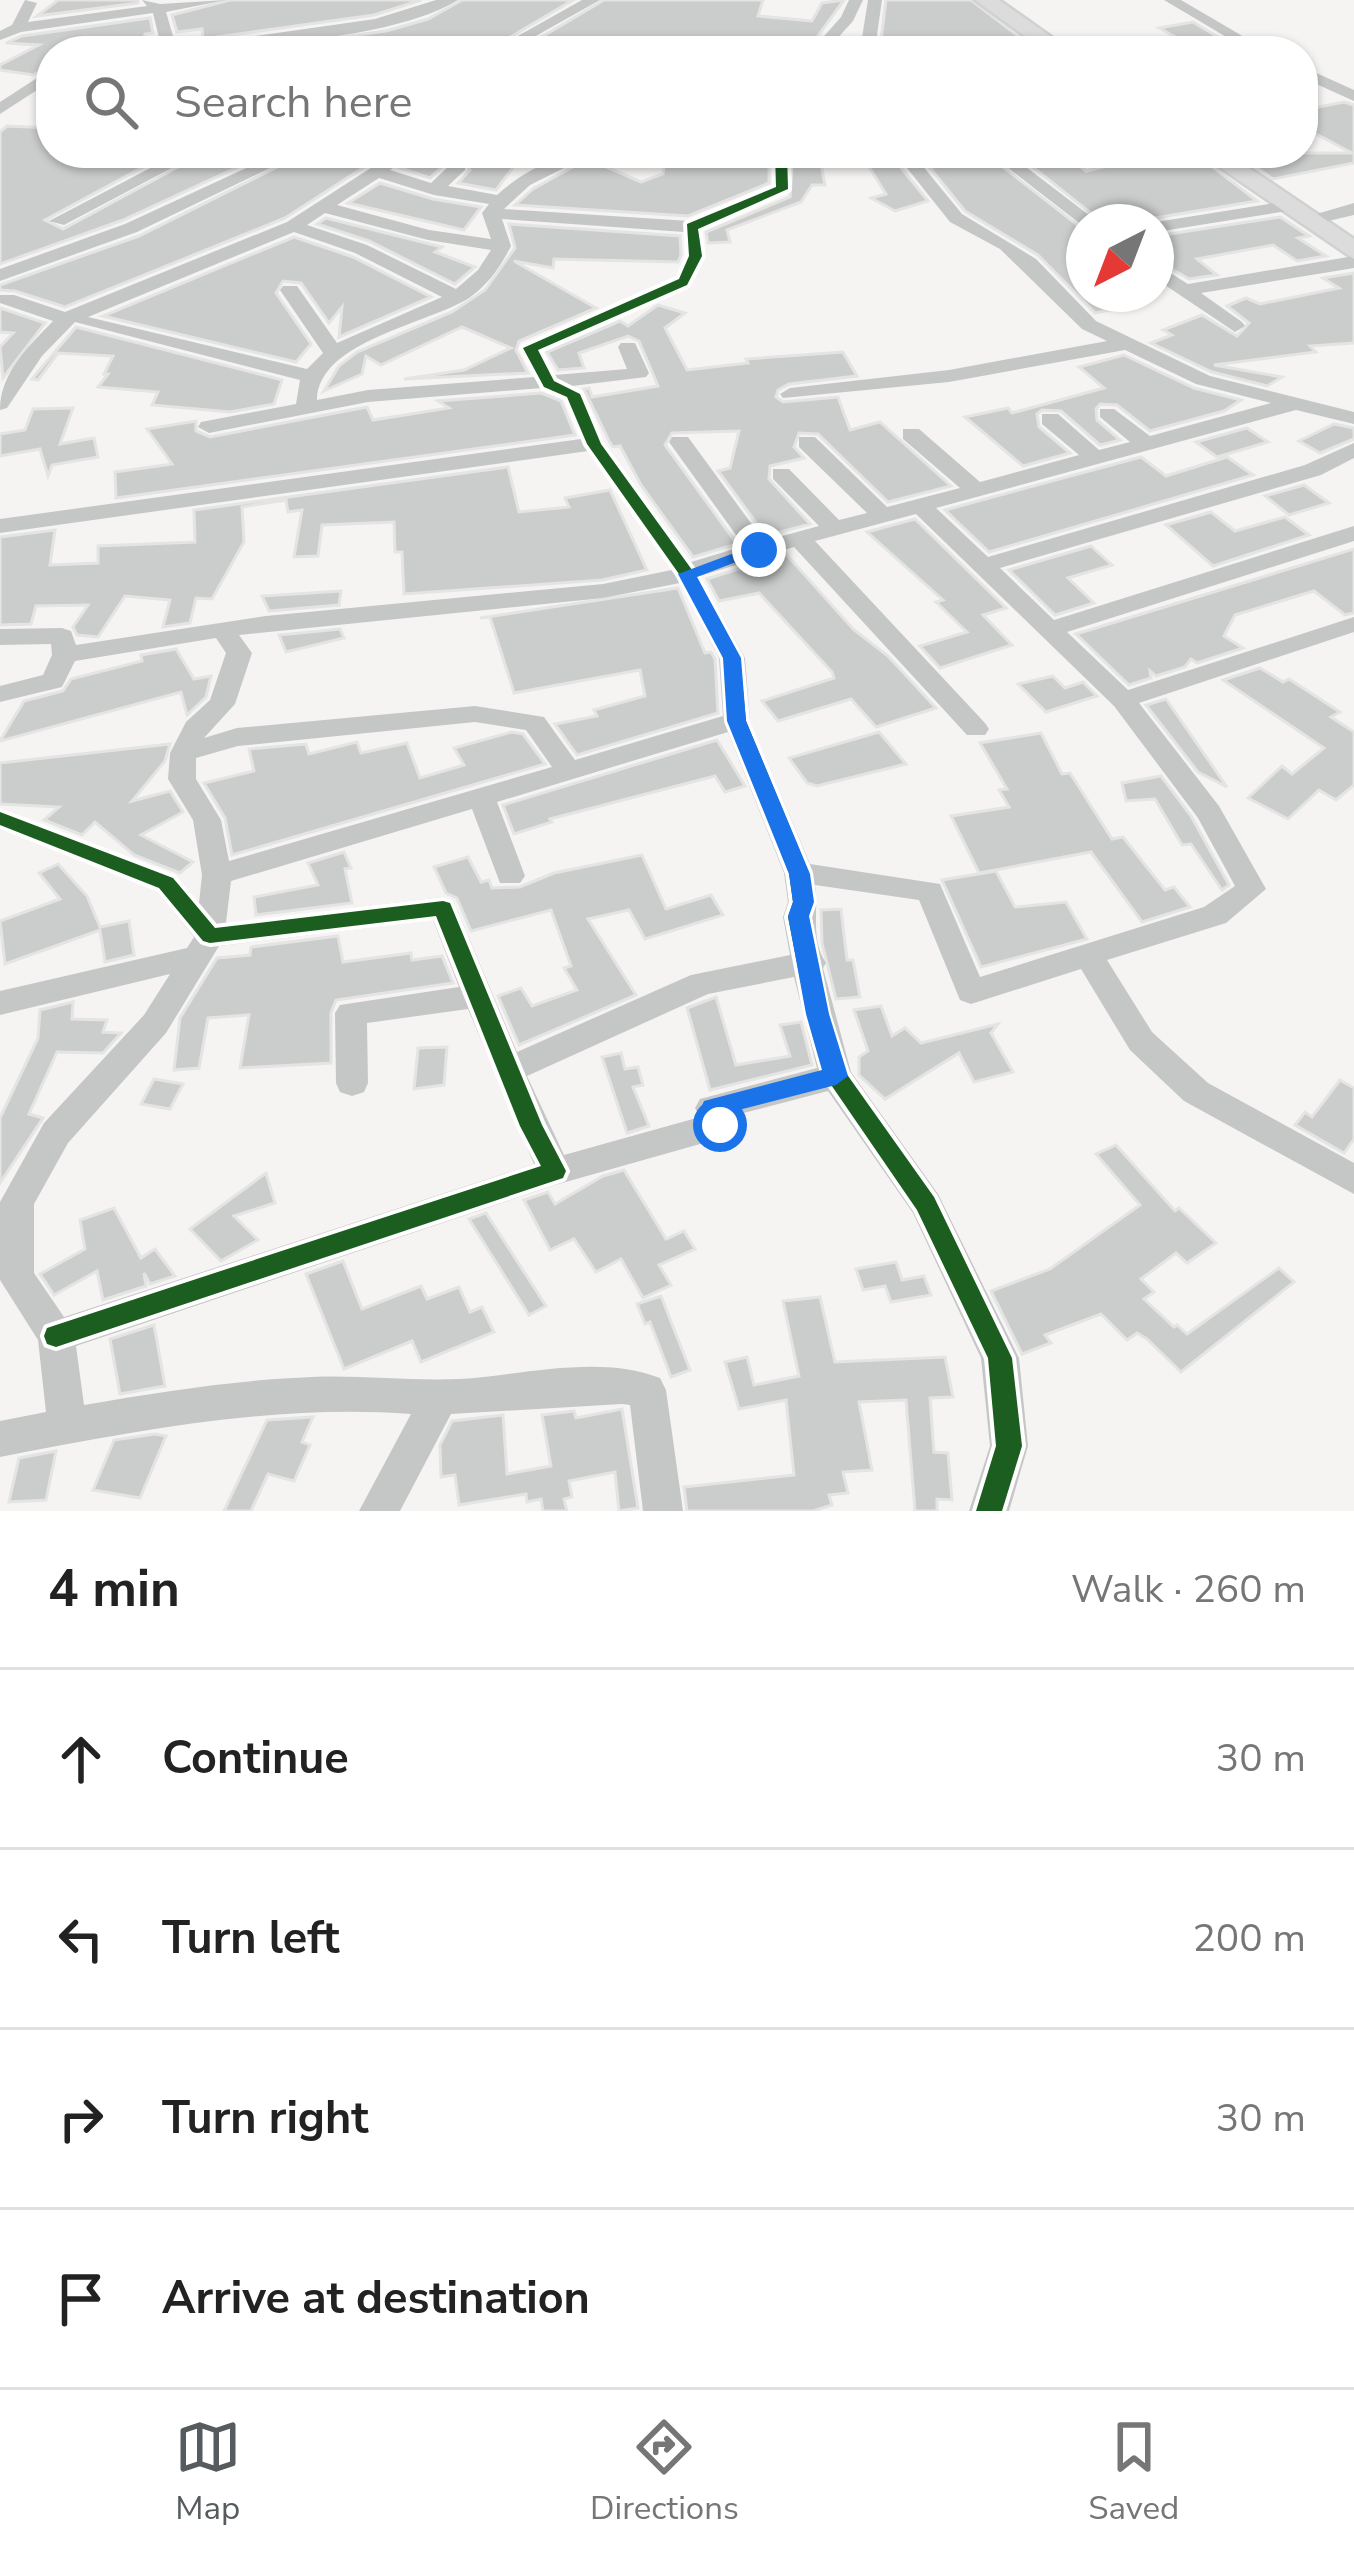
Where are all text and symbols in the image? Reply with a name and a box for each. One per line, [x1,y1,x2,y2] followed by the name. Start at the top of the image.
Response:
[36,36,1318,168] search box
[78,69,144,135] icon: search
[174,72,413,133] text: Search here
[1066,204,1174,312] north arrow
[732,523,786,577] route end
[693,1098,747,1152] route start
[48,1554,180,1624] text: 4 min
[1071,1563,1306,1616] text: Walk · 260 m
[48,1726,114,1792] icon: ahead
[162,1728,349,1789] text: Continue
[1216,1732,1306,1785] text: 30 m
[48,1906,114,1972] icon: left
[162,1908,340,1969] text: Turn left
[1192,1912,1306,1965] text: 200 m
[48,2086,114,2152] icon: right
[162,2088,369,2149] text: Turn right
[1216,2092,1306,2145] text: 30 m
[48,2266,114,2332] icon: arrive
[162,2268,590,2329] text: Arrive at destination
[175,2414,241,2531] tab: Map
[590,2414,739,2531] tab: Directions
[1088,2414,1179,2531] tab: Saved

